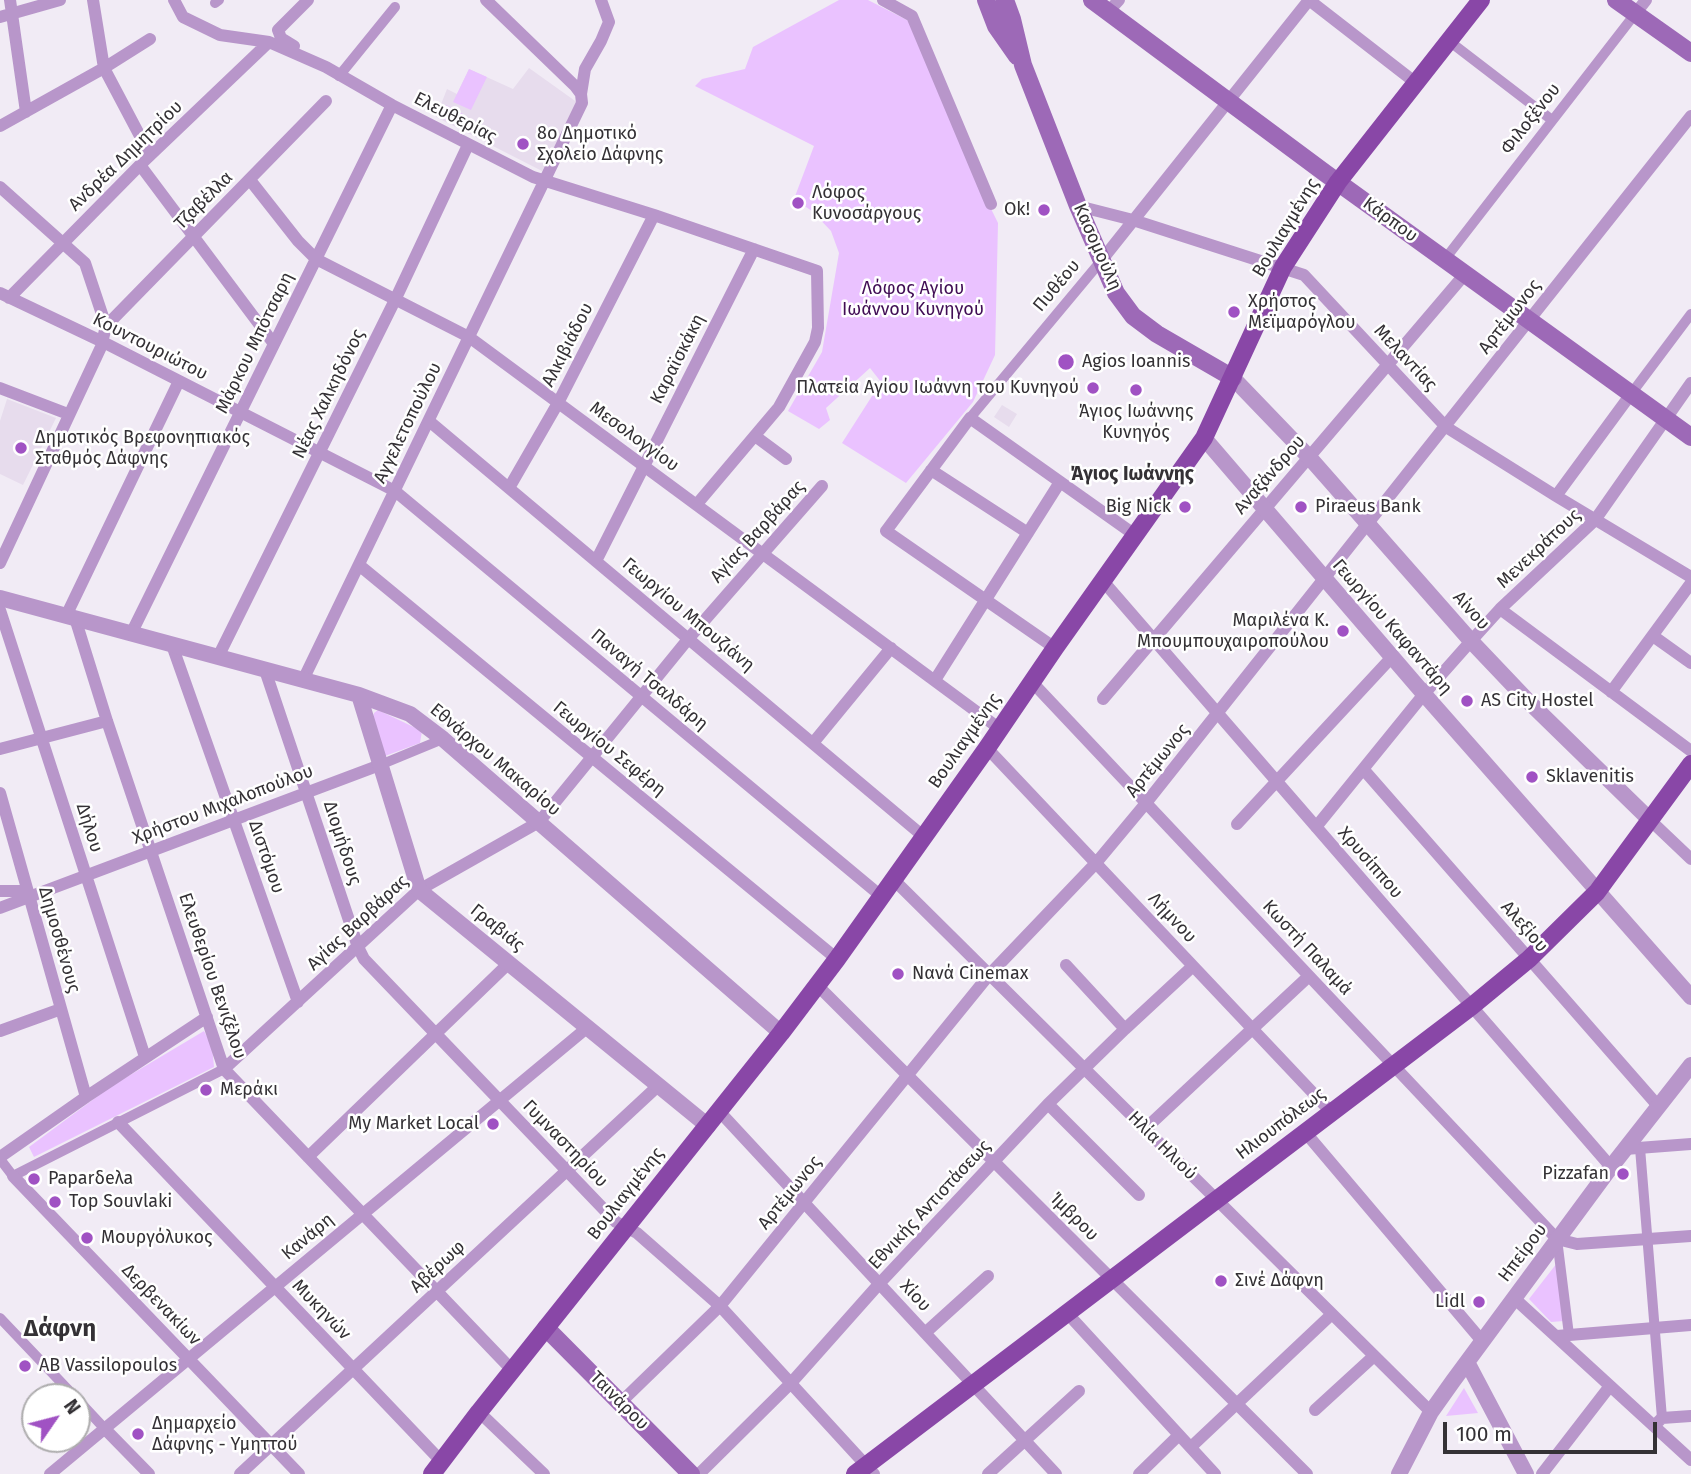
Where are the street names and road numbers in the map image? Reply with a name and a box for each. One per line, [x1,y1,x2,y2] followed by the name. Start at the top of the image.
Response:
[1497,79,1565,159] street label: Φιλοξένου
[410,88,500,148] street label: Ελευθερίας
[65,96,187,216] street label: Ανδρέα Δημητρίου
[170,167,238,235] street label: Τζαβέλλα
[1248,175,1324,281] street label: Βουλιαγμένης
[1358,193,1422,247] street label: Κάρπου
[1068,200,1126,294] street label: Κασομούλη
[1029,255,1085,317] street label: Πυθέου
[211,269,299,417] street label: Μάρκου Μπότσαρη
[1474,275,1546,359] street label: Αρτέμωνος
[538,299,598,391] street label: Αλκιβιάδου
[89,309,211,385] street label: Κουντουριώτου
[646,310,710,408] street label: Καραϊσκάκη
[1369,320,1441,396] street label: Μελαντίας
[288,326,370,462] street label: Νέας Χαλκηδόνος
[369,359,447,487] street label: Αγγελετοπούλου
[585,397,683,477] street label: Μεσολογγίου
[1230,431,1310,519] street label: Αναξάνδρου
[706,476,810,588] street label: Αγίας Βαρβάρας
[1493,505,1585,593] street label: Μενεκράτους
[617,553,759,677] street label: Γεωργίου Μπουζιάνη
[1327,555,1457,699] street label: Γεωργίου Καφαντάρη
[1448,587,1494,635] street label: Αίνου
[586,625,712,735] street label: Παναγή Τσαλδάρη
[924,689,1006,793] street label: Βουλιαγμένης
[548,697,670,801] street label: Γεωργίου Σεφέρη
[425,699,565,821] street label: Εθνάρχου Μακαρίου
[1122,720,1194,802] street label: Αρτέμωνος
[130,761,316,849] street label: Χρήστου Μιχαλοπούλου
[318,798,366,888] street label: Διομήδους
[71,801,107,855] street label: Δήλου
[243,818,289,896] street label: Διστόμου
[1333,823,1407,903] street label: Χρυσίππου
[303,871,413,975] street label: Αγίας Βαρβάρας
[34,884,84,996] street label: Δημοσθένους
[1143,888,1201,948] street label: Λήμνου
[173,890,251,1062] street label: Ελευθερίου Βενιζέλου
[1258,896,1356,1000] street label: Κωστή Παλαμά
[1496,897,1552,957] street label: Αλεξίου
[466,900,528,956] street label: Γραβιάς
[1232,1083,1330,1165] street label: Ηλιουπόλεως
[518,1096,612,1192] street label: Γυμναστηρίου
[1123,1107,1201,1185] street label: Ηλία Ηλιού
[864,1136,996,1274] street label: Εθνικής Αντιστάσεως
[583,1143,669,1245] street label: Βουλιαγμένης
[754,1152,826,1234] street label: Αρτέμωνος
[1045,1188,1103,1246] street label: Ίμβρου
[278,1209,338,1265] street label: Κανάρη
[1494,1220,1552,1286] street label: Ηπείρου
[406,1236,470,1298] street label: Αβέρωφ
[117,1260,205,1350] street label: Δερβενακίων
[287,1275,355,1345] street label: Μυκηνών
[895,1276,935,1316] street label: Χίου
[585,1367,653,1435] street label: Ταινάρου

